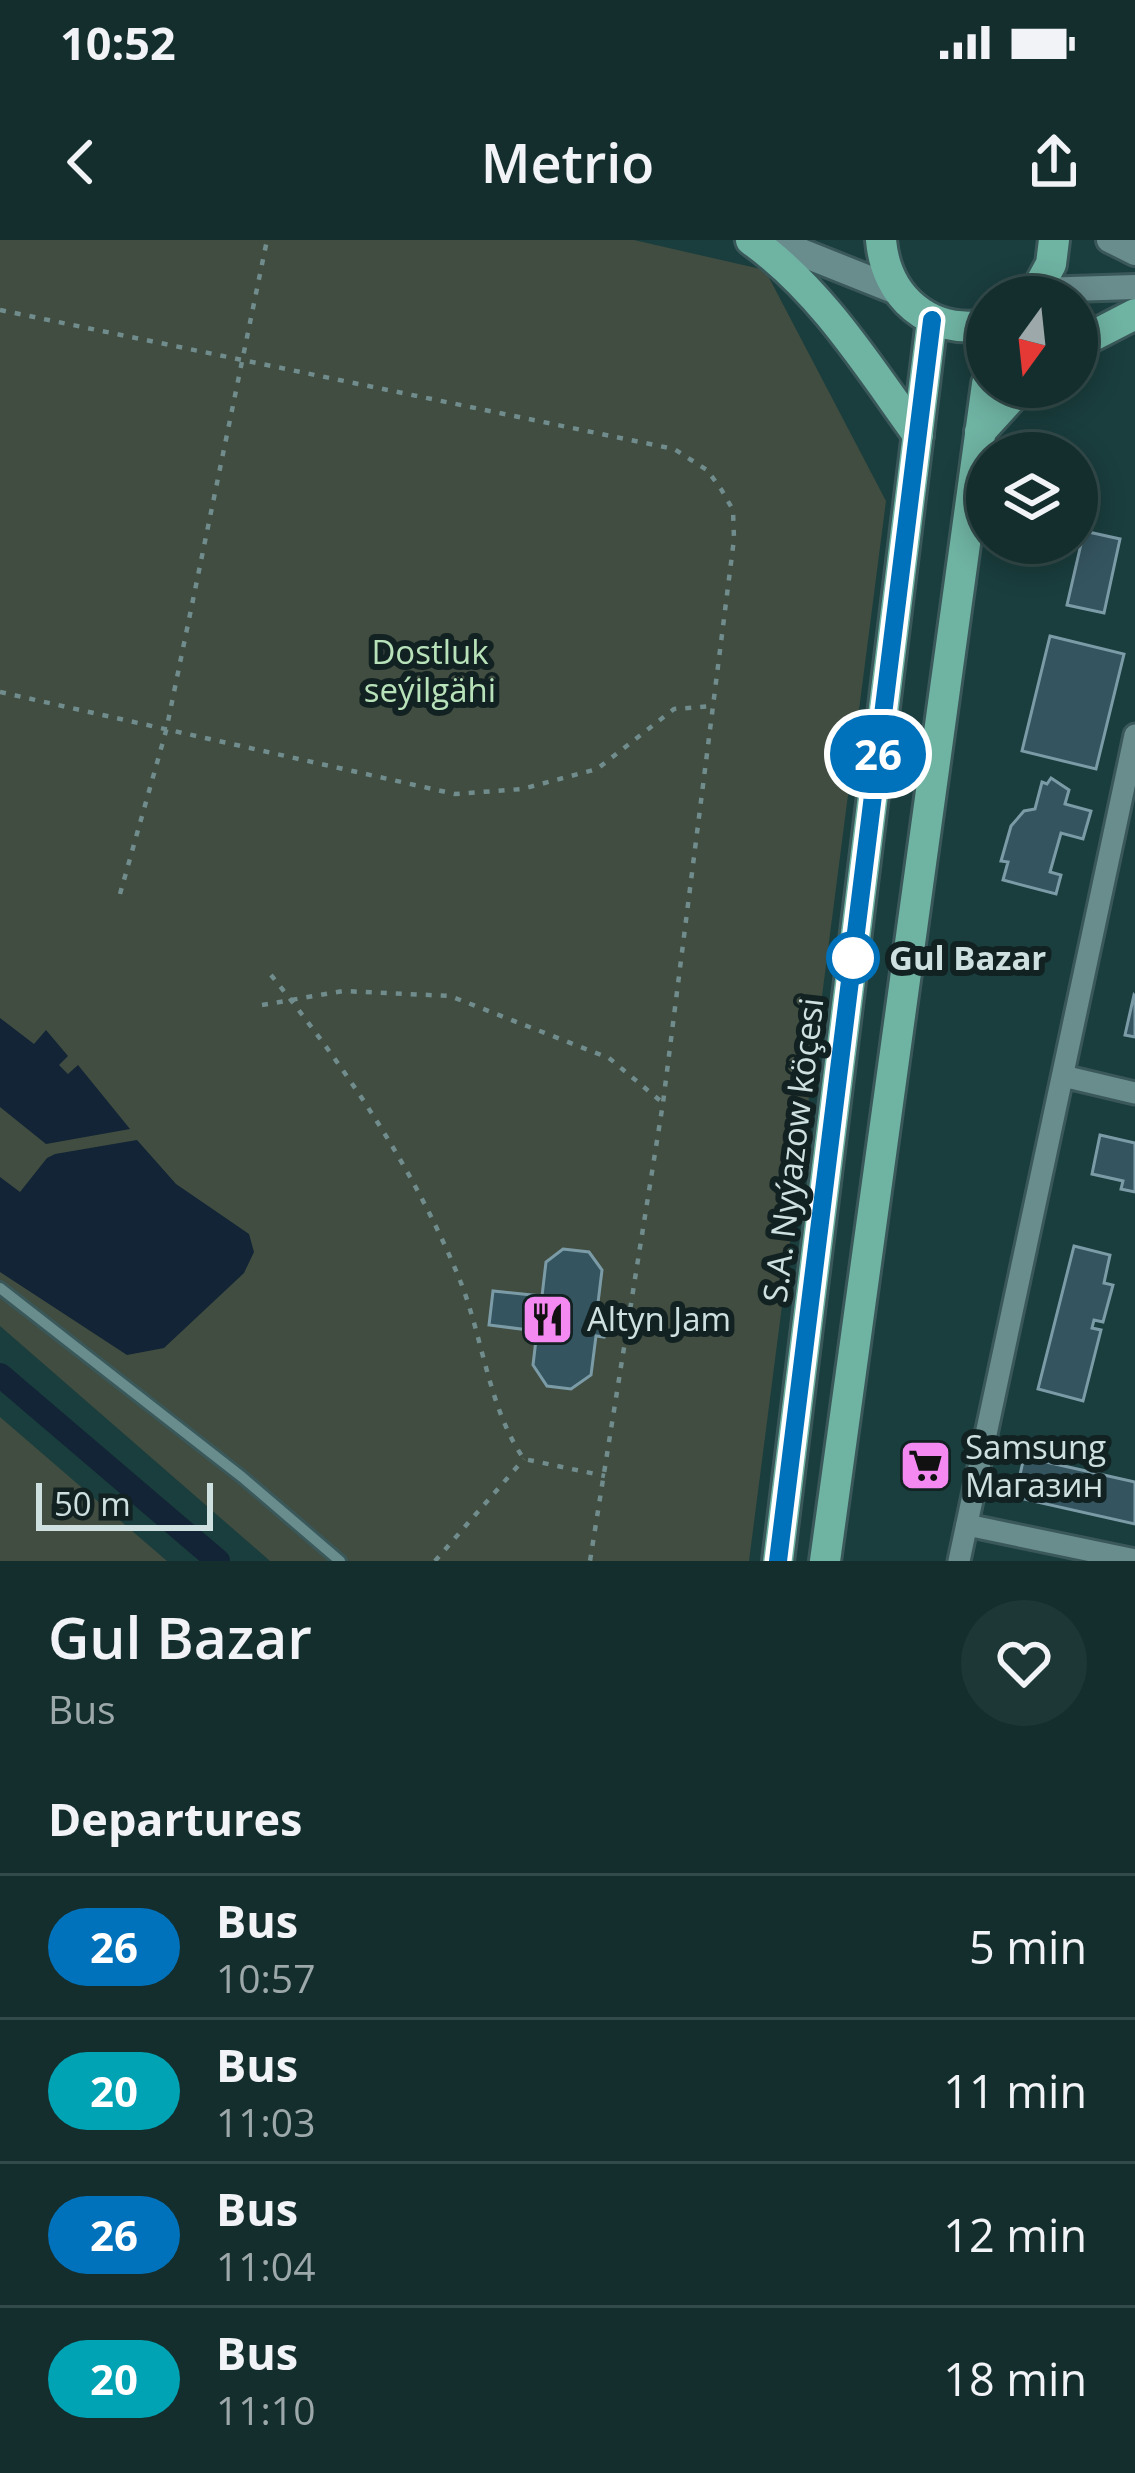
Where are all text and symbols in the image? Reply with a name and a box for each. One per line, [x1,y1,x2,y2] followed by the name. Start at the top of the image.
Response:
[60,12,176,73] text: 10:52
[481,125,654,199] text: Metrio
[48,129,114,195] icon: back
[1021,129,1087,195] icon: share
[966,276,1098,408] north arrow
[966,276,1098,564] map controls
[966,432,1098,564] button: layers
[364,629,496,712] park label: Dostluk seýilgähi
[824,715,932,793] line badge: 26
[854,725,902,782] text: 26
[828,933,878,983] marker: Gul Bazar
[889,935,1046,980] place label: Gul Bazar
[752,995,833,1305] street label: S.A. Nyýazow köçesi
[520,1291,576,1347] restaurant icon: Altyn Jam
[587,1296,731,1341] place label: Altyn Jam
[965,1424,1106,1507] place label: Samsung Магазин
[898,1438,954,1494] supermarket icon: Samsung Магазин
[36,1477,213,1530] scale bar
[54,1481,131,1526] text: 50 m
[48,1598,312,1676] text: Gul Bazar
[961,1600,1087,1726] button: heart
[48,1682,116,1735] text: Bus
[48,1788,303,1849] text: Departures
[216,1890,298,1951] text: Bus
[969,1916,1087,1977] text: 5 min
[90,1918,138,1975] text: 26
[216,1951,315,2004] text: 10:57
[216,2034,298,2095] text: Bus
[943,2060,1087,2121] text: 11 min
[90,2062,138,2119] text: 20
[216,2095,315,2148] text: 11:03
[216,2178,298,2239] text: Bus
[943,2204,1087,2265] text: 12 min
[90,2206,138,2263] text: 26
[216,2239,315,2292] text: 11:04
[216,2322,298,2383] text: Bus
[943,2348,1087,2409] text: 18 min
[90,2350,138,2407] text: 20
[216,2383,315,2436] text: 11:10

